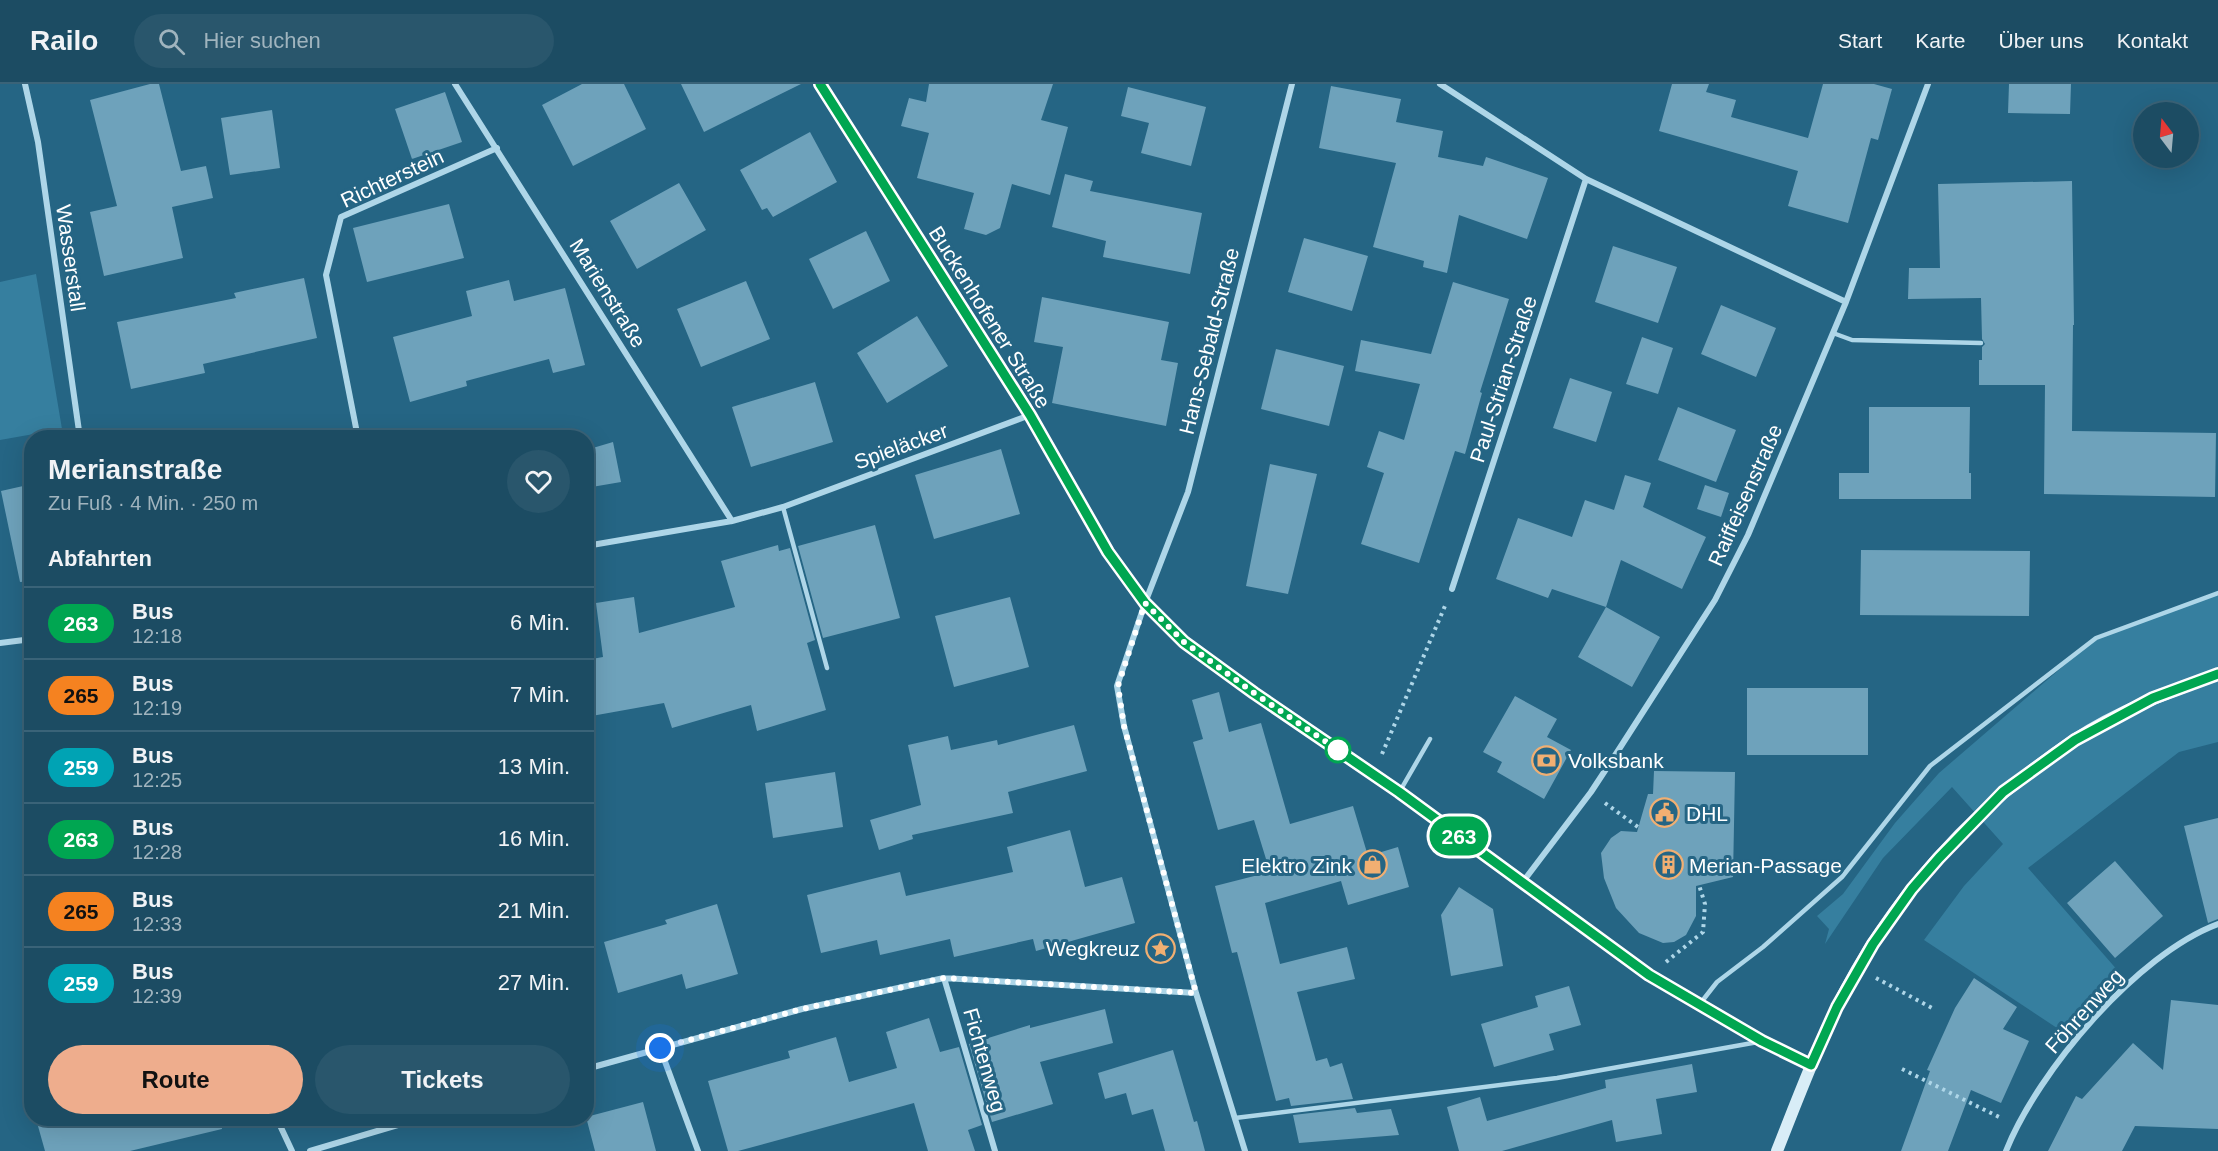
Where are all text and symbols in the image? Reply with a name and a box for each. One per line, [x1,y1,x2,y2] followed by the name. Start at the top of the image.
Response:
[134,14,554,68] search box
[30,25,98,56] text: Railo
[155,25,188,58] icon: search
[203,28,321,53] text: Hier suchen
[1838,29,1882,52] text: Start
[1915,29,1966,52] text: Karte
[1999,29,2084,52] text: Über uns
[2117,29,2188,52] text: Kontakt
[2133,102,2199,168] north arrow
[2133,102,2199,168] map controls
[337,144,447,212] street label: Richterstein
[52,203,90,313] street label: Wasserstall
[925,222,1055,412] street label: Buckenhofener Straße
[565,234,651,352] street label: Marienstraße
[1175,245,1243,437] street label: Hans-Sebald-Straße
[1465,293,1541,465] street label: Paul-Strian-Straße
[851,418,951,474] street label: Spieläcker
[1703,421,1787,569] street label: Raiffeisenstraße
[507,450,570,513] button: heart
[48,454,222,485] text: Merianstraße
[48,492,258,514] text: Zu Fuß · 4 Min. · 250 m
[48,546,152,571] text: Abfahrten
[132,599,174,624] text: Bus
[510,610,570,635] text: 6 Min.
[63,612,99,635] text: 263
[132,625,182,647] text: 12:18
[132,671,174,696] text: Bus
[510,682,570,707] text: 7 Min.
[63,684,99,707] text: 265
[132,697,182,719] text: 12:19
[1325,737,1351,763] unlabelled marker
[132,743,174,768] text: Bus
[1531,744,1563,776] bank icon: Volksbank
[1568,749,1664,772] place label: Volksbank
[498,754,570,779] text: 13 Min.
[63,756,99,779] text: 259
[132,769,182,791] text: 12:25
[1649,797,1681,829] public building icon: DHL
[1686,802,1728,825] place label: DHL
[132,815,174,840] text: Bus
[1424,816,1494,855] line badge: 263
[1441,825,1477,848] text: 263
[498,826,570,851] text: 16 Min.
[63,828,99,851] text: 263
[132,841,182,863] text: 12:28
[1357,849,1389,881] shop icon: Elektro Zink
[1652,849,1684,881] building icon: Merian-Passage
[1241,854,1352,877] place label: Elektro Zink
[1689,854,1842,877] place label: Merian-Passage
[132,887,174,912] text: Bus
[498,898,570,923] text: 21 Min.
[63,900,99,923] text: 265
[132,913,182,935] text: 12:33
[1145,932,1177,964] place icon: Wegkreuz
[1046,937,1140,960] place label: Wegkreuz
[132,959,174,984] text: Bus
[2040,964,2128,1058] street label: Föhrenweg
[498,970,570,995] text: 27 Min.
[63,972,99,995] text: 259
[132,985,182,1007] text: 12:39
[959,1005,1011,1115] street label: Fichtenweg
[645,1033,675,1063] your location
[48,1045,303,1114] button: Route
[315,1045,570,1114] button: Tickets

